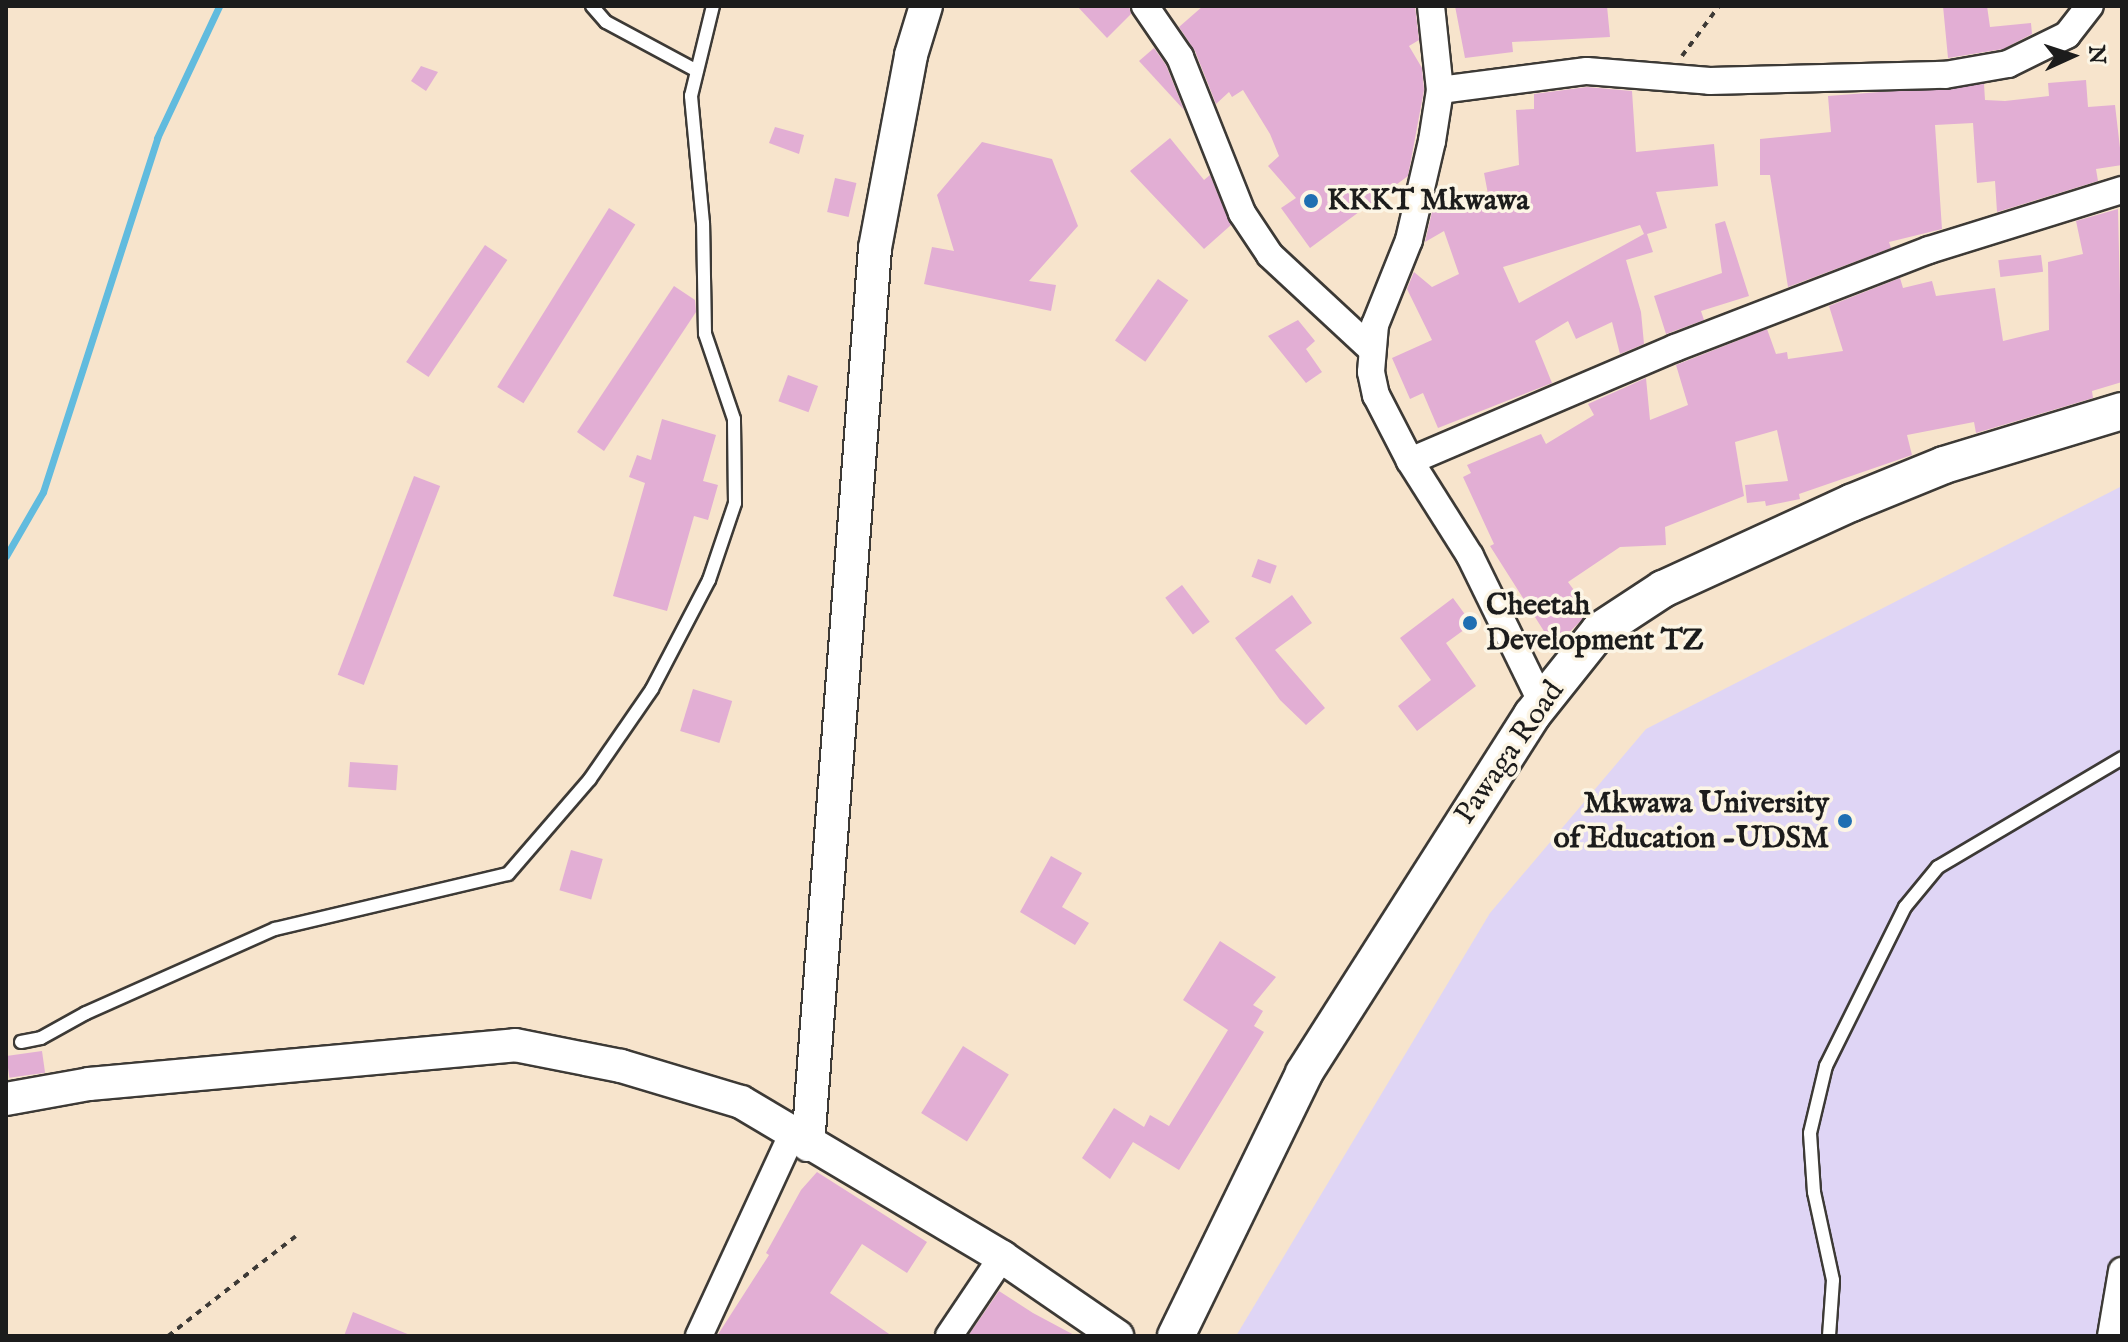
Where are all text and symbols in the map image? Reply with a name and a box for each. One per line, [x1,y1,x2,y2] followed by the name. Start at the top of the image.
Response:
[2032,16,2112,96] north arrow
[2081,44,2110,65] text: N
[1327,183,1529,219] place label: KKKT Mkwawa
[1302,192,1320,210] marker: KKKT Mkwawa
[1486,588,1704,658] place label: Cheetah Development TZ
[1461,614,1479,632] marker: Cheetah Development TZ
[1448,675,1572,831] street label: Pawaga Road
[1554,786,1829,856] place label: Mkwawa University of Education -UDSM
[1836,812,1854,830] marker: Mkwawa University of Education -UDSM

